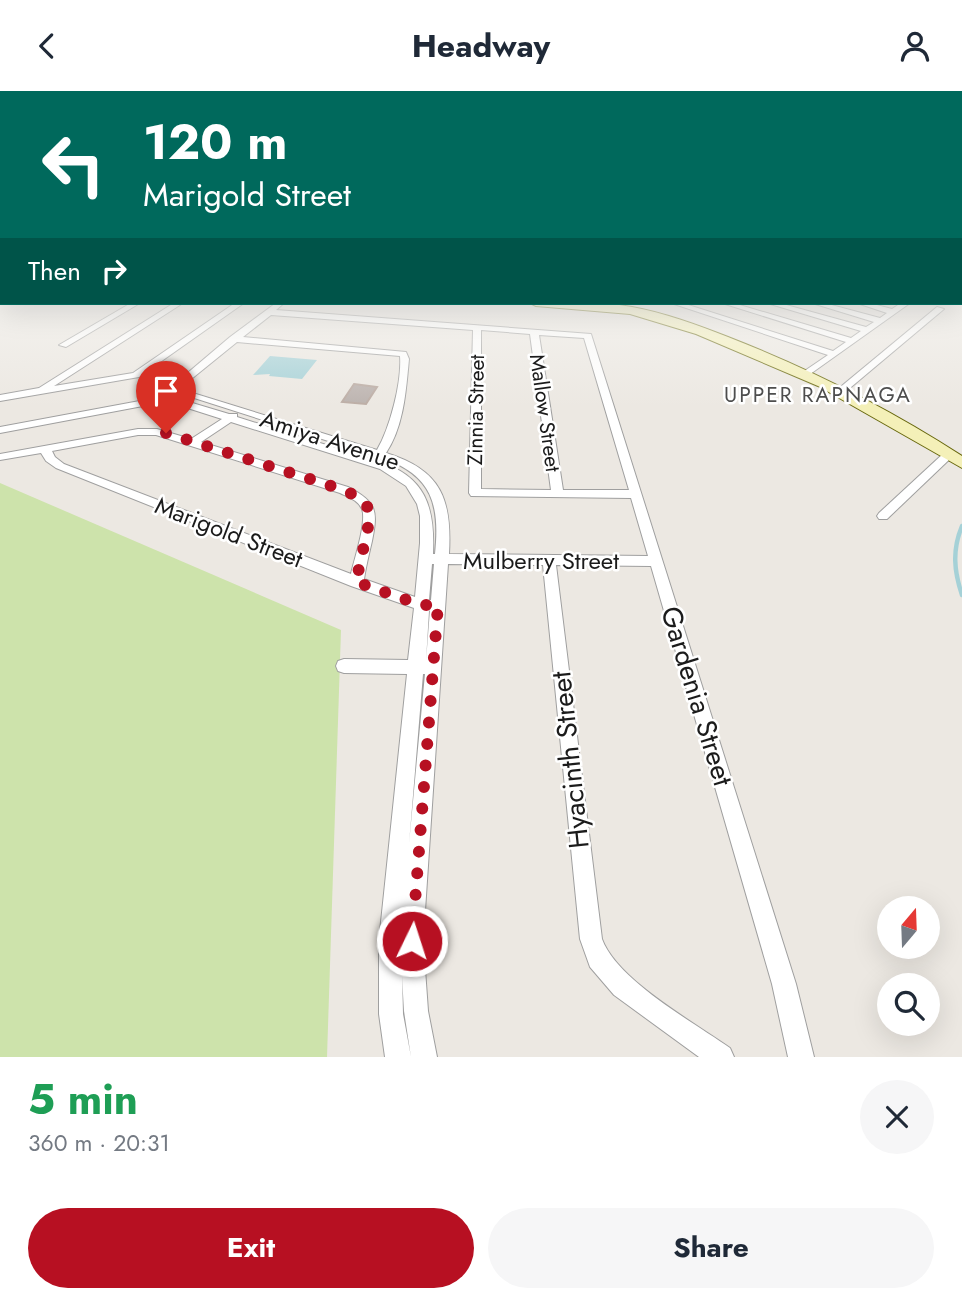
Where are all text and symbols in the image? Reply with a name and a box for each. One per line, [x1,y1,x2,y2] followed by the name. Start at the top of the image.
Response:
[412,23,550,69] text: Headway
[28,27,66,65] icon: back
[896,27,934,65] icon: person
[143,107,287,177] text: 120 m
[28,119,119,210] icon: left
[143,172,351,218] text: Marigold Street
[28,252,81,290] text: Then
[95,252,133,290] icon: right
[522,352,568,474] street label: Mallow Street
[460,354,492,466] street label: Zinnia Street
[136,361,196,433] pin
[147,372,185,410] icon: arrive
[724,380,912,410] district label: UPPER RAPNAGA
[256,401,404,479] street label: Amiya Avenue
[150,488,308,576] street label: Marigold Street
[463,543,619,578] street label: Mulberry Street
[650,601,744,791] street label: Gardenia Street
[540,669,600,851] street label: Hyacinth Street
[877,896,940,959] north arrow
[877,896,940,1036] map controls
[375,904,449,978] position arrow
[877,973,940,1036] button: search
[28,1069,138,1130] text: 5 min
[860,1080,934,1154] button: close
[28,1126,170,1160] text: 360 m · 20:31
[28,1208,474,1288] button: Exit
[488,1208,934,1288] button: Share

